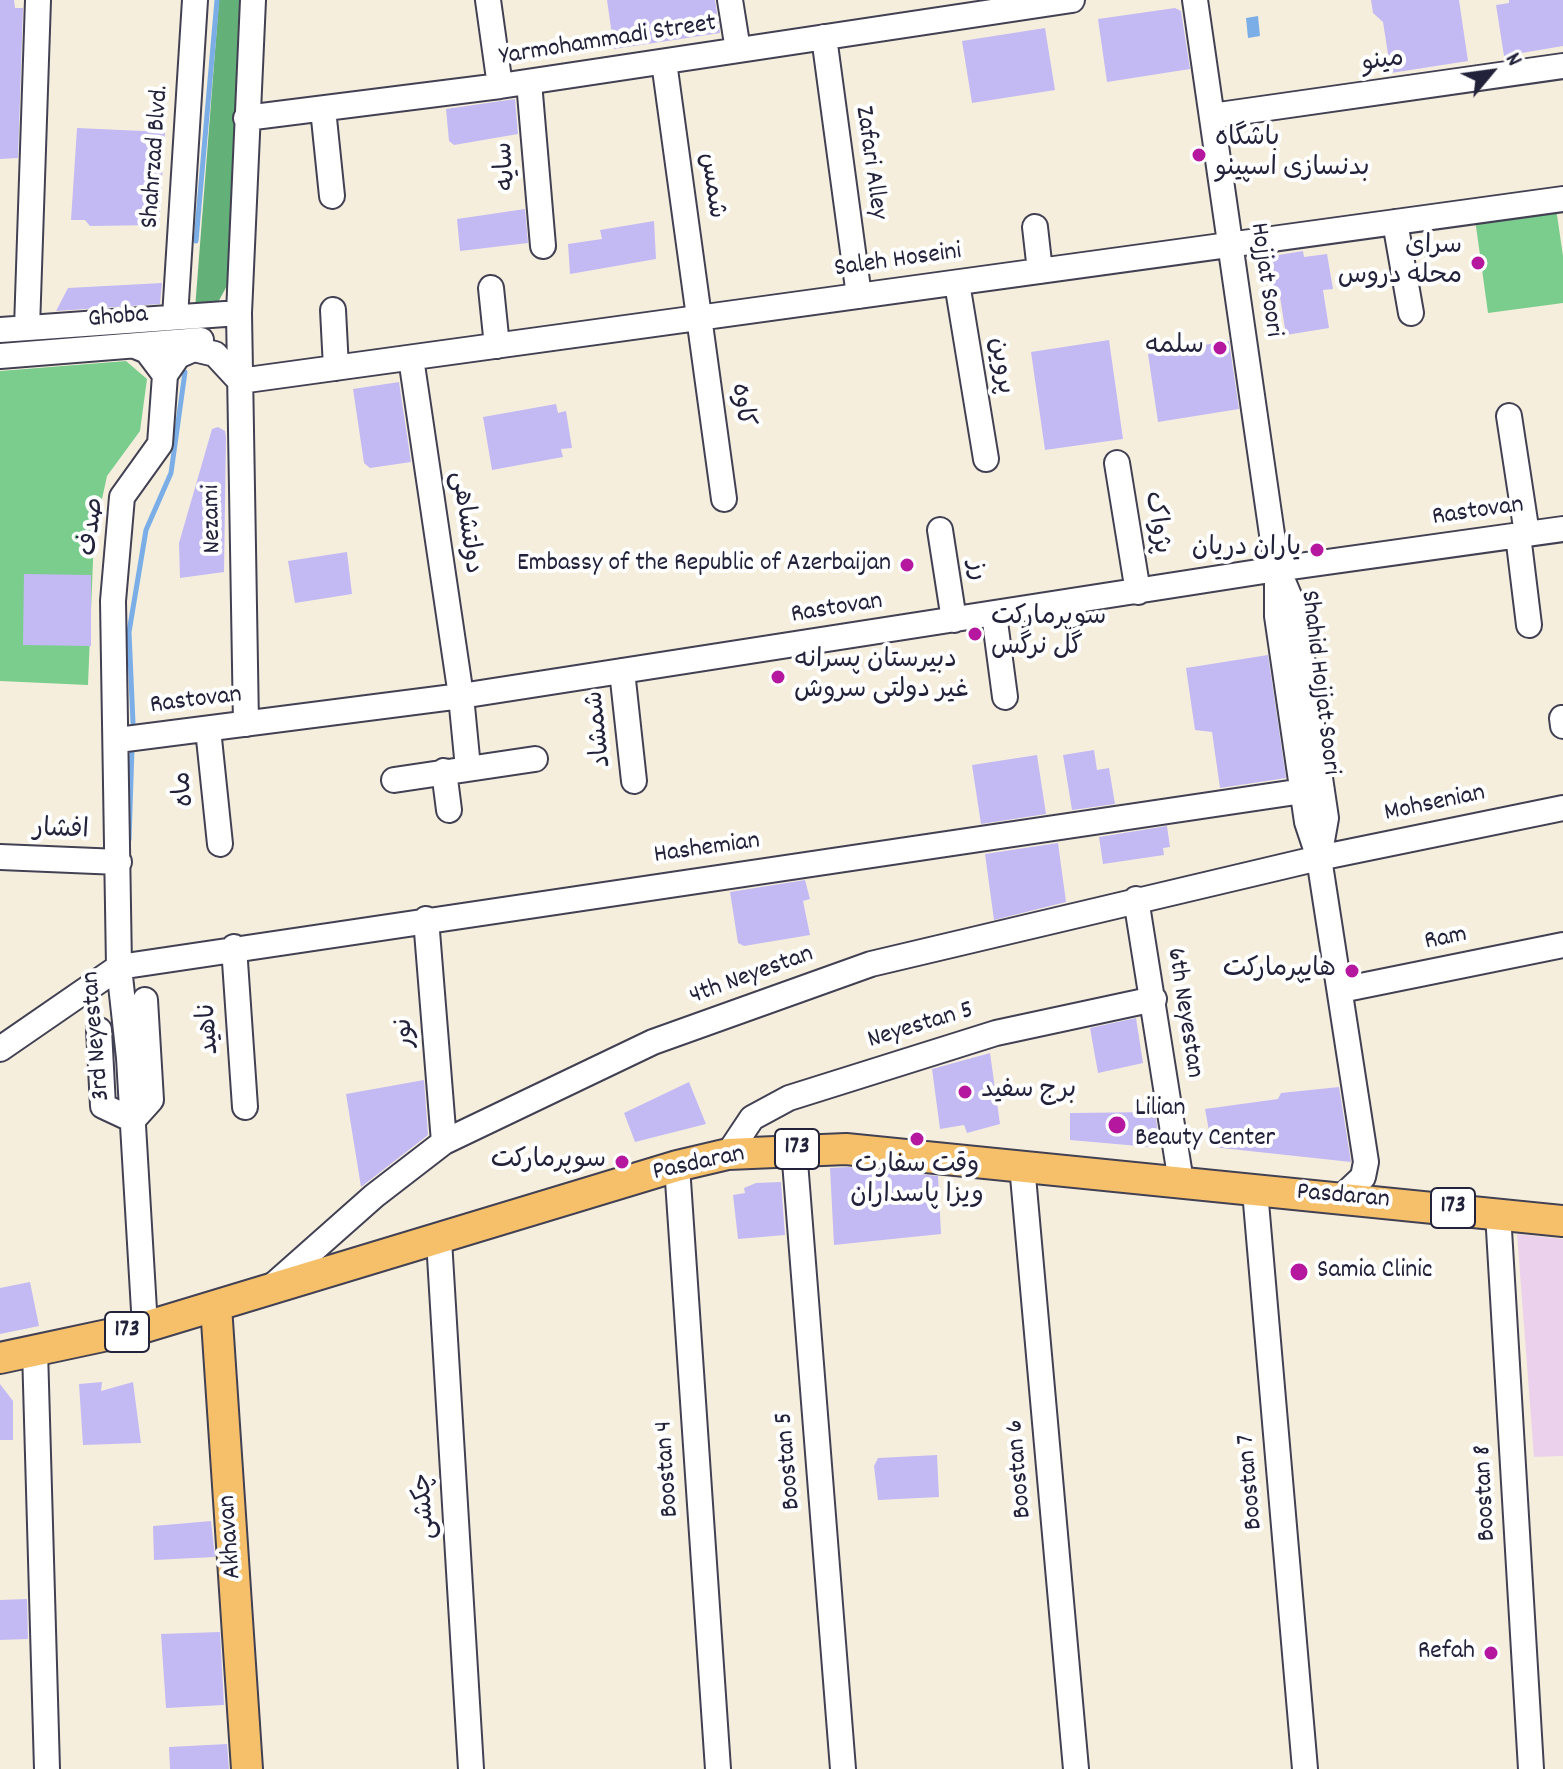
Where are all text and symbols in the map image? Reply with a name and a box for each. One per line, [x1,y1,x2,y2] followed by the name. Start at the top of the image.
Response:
[497,9,719,75] street label: Yarmohammadi Street
[1451,32,1531,112] north arrow
[1360,45,1406,81] street label: مینو
[1496,48,1529,72] text: N
[136,84,178,230] street label: Shahrzad Blvd.
[846,104,892,222] street label: Zafari Alley
[1215,124,1370,186] place label: باشگاه بدنسازی اسپینو
[490,140,526,192] street label: سایه
[1190,146,1208,164] marker: باشگاه بدنسازی اسپینو
[690,151,730,221] street label: شمس
[1241,221,1287,339] street label: Hojjat Soori
[1338,232,1462,294] place label: سرای محله دروس
[832,238,964,286] street label: Saleh Hoseini
[1469,254,1487,272] marker: سرای محله دروس
[87,301,149,337] street label: Ghoba
[1145,332,1204,364] place label: سلمه
[979,335,1019,397] street label: پروین
[1211,339,1229,357] marker: سلمه
[722,382,758,428] street label: کاوه
[441,470,487,576] street label: دولتشاهی
[198,484,230,554] street label: Nezami
[1135,490,1175,556] street label: پژواک
[1430,491,1526,535] street label: Rastovan
[74,496,114,558] street label: صدف
[1192,534,1301,566] place label: یاران دریان
[1308,541,1326,559] marker: یاران دریان
[517,549,891,581] place label: Embassy of the Republic of Azerbaijan
[898,556,916,574] marker: Embassy of the Republic of Azerbaijan
[958,559,992,583] street label: رز
[789,587,885,633] street label: Rastovan
[1291,589,1345,777] street label: Shahid Hojjat Soori
[991,603,1106,664] place label: سوپرمارکت گل نرگس
[966,625,984,643] marker: سوپرمارکت گل نرگس
[794,646,969,708] place label: دبیرستان پسرانه غیر دولتی سروش
[769,668,787,686] marker: دبیرستان پسرانه غیر دولتی سروش
[148,681,244,723] street label: Rastovan
[581,689,621,769] street label: شمشاد
[169,770,203,808] street label: ماه
[1382,779,1488,831] street label: Mohsenian
[33,815,89,849] street label: افشار
[652,827,762,873] street label: Hashemian
[1422,921,1470,959] street label: Ram
[686,940,818,1014] street label: 4th Neyestan
[1157,946,1209,1080] street label: 6th Neyestan
[1223,955,1336,987] place label: هایپرمارکت
[1343,962,1361,980] marker: هایپرمارکت
[77,970,119,1102] street label: 3rd Neyestan
[864,996,978,1058] street label: Neyestan 5
[194,1002,228,1056] street label: ناهید
[390,1017,424,1049] street label: نور
[981,1076,1076,1108] place label: برج سفید
[956,1083,974,1101] marker: برج سفید
[1135,1094,1275,1156] place label: Lilian Beauty Center
[1106,1114,1128,1136] marker: Lilian Beauty Center
[775,1129,819,1169] road number: 173
[908,1130,926,1148] marker: وقت سفارت ویزا پاسداران
[650,1140,748,1190] street label: Pasdaran
[491,1146,606,1178] place label: سوپرمارکت
[850,1151,984,1212] place label: وقت سفارت ویزا پاسداران
[613,1153,631,1171] marker: سوپرمارکت
[1295,1178,1391,1218] street label: Pasdaran
[1431,1188,1475,1228] road number: 173
[1317,1256,1432,1288] place label: Samia Clinic
[1288,1261,1310,1283] marker: Samia Clinic
[105,1312,149,1352] road number: 173
[770,1411,810,1511] street label: Boostan 5
[1001,1418,1041,1520] street label: Boostan 6
[650,1420,688,1518] street label: Boostan 4
[1232,1433,1272,1531] street label: Boostan 7
[1469,1444,1505,1542] street label: Boostan 8
[409,1472,445,1540] street label: چکشی
[214,1494,250,1580] street label: Akhavan
[1418,1637,1475,1669] place label: Refah
[1482,1644,1500,1662] marker: Refah

